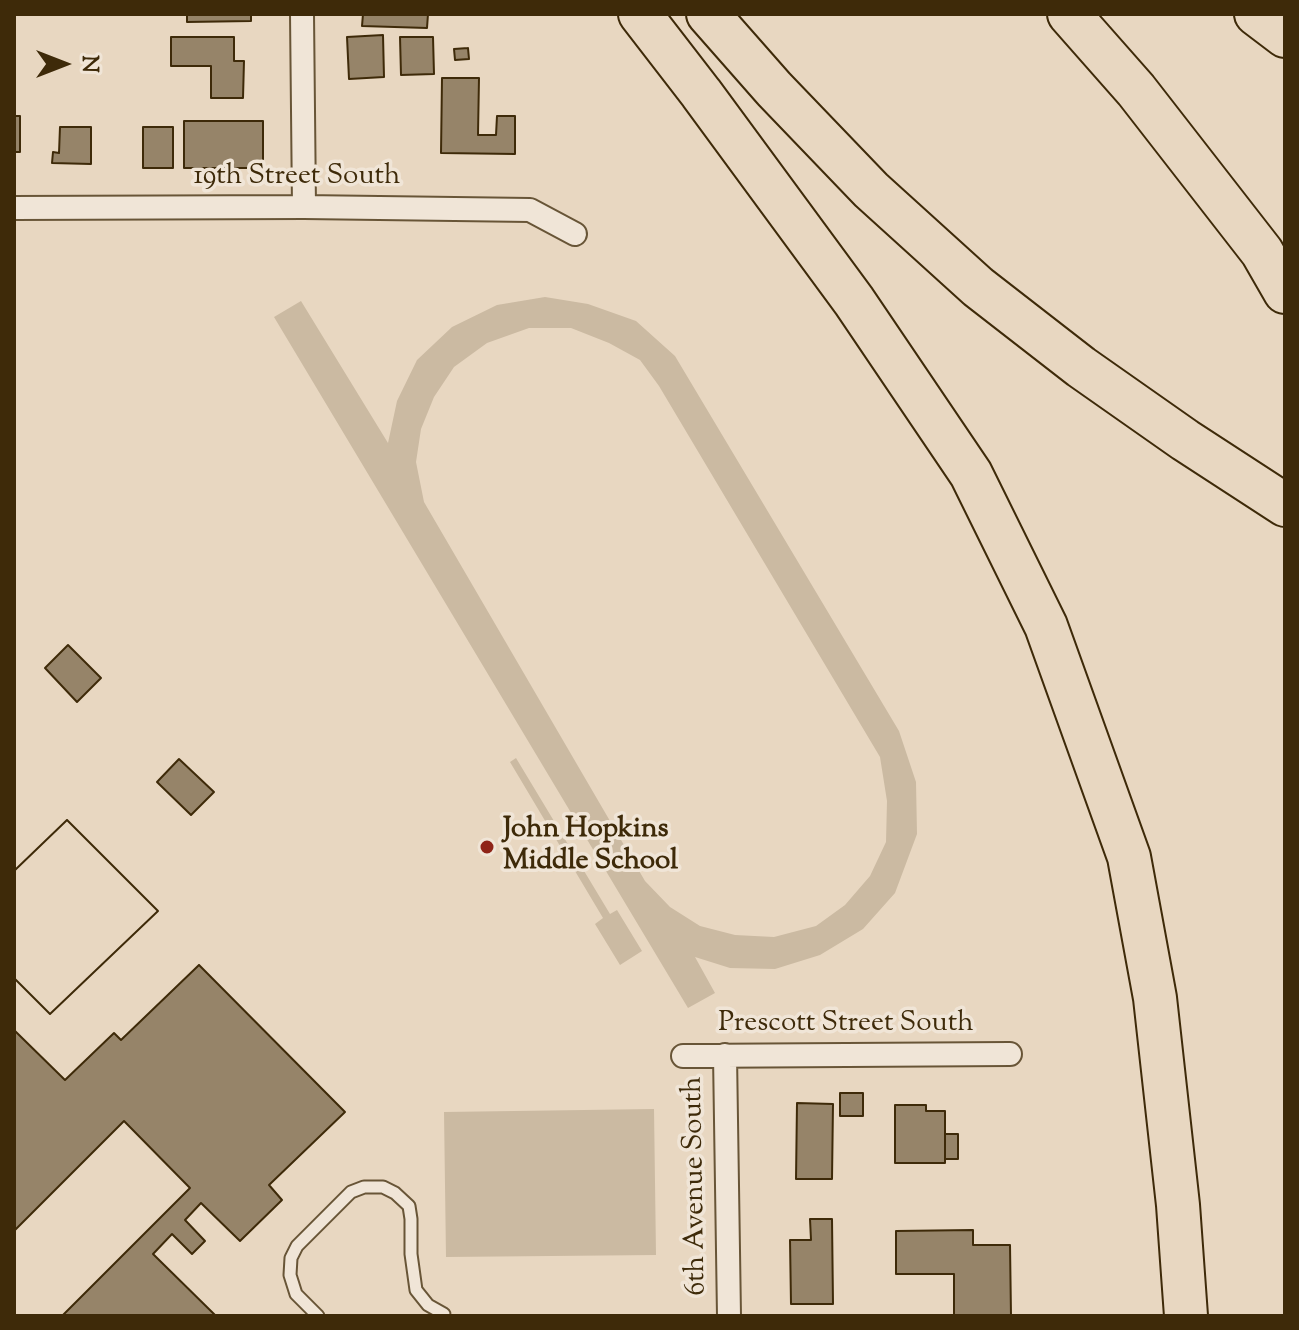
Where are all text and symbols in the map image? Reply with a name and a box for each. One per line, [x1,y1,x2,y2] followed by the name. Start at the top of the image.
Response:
[24,24,104,104] north arrow
[72,55,104,73] text: N
[193,161,401,195] street label: 19th Street South
[503,814,678,880] place label: John Hopkins Middle School
[478,838,496,856] marker: John Hopkins Middle School
[718,1008,974,1042] street label: Prescott Street South
[678,1076,716,1296] street label: 6th Avenue South

